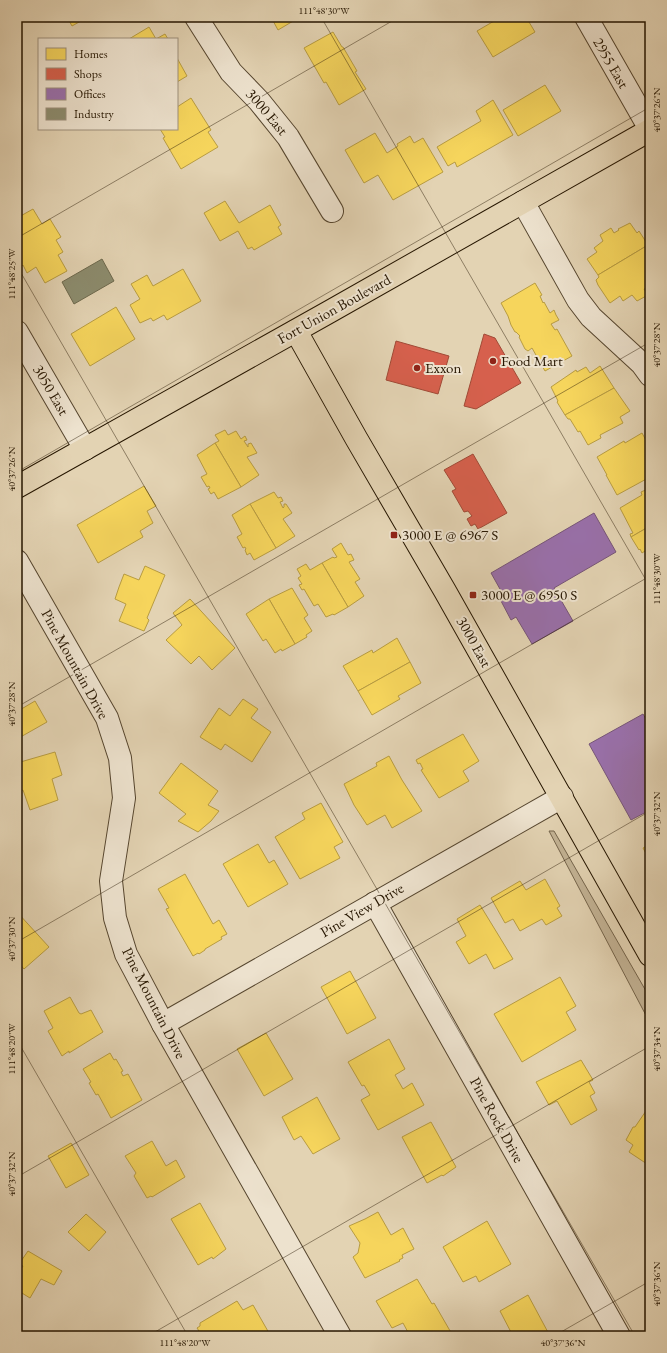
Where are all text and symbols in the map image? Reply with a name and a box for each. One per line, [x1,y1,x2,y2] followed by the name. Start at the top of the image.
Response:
[299,4,350,17] text: 111°48'30"W
[589,34,634,92] street label: 2955 East
[38,38,178,130] legend
[74,46,108,62] text: Homes
[74,66,102,82] text: Shops
[242,84,293,139] street label: 3000 East
[74,86,106,102] text: Offices
[650,87,663,132] text: 40°37'26"N
[74,106,114,122] text: Industry
[5,248,18,299] text: 111°48'25"W
[274,269,394,348] street label: Fort Union Boulevard
[650,322,663,367] text: 40°37'28"N
[501,351,563,370] place label: Food Mart
[488,356,498,366] marker: Food Mart
[425,358,461,377] place label: Exxon
[29,361,74,419] street label: 3050 East
[412,363,422,373] marker: Exxon
[5,446,18,491] text: 40°37'26"N
[402,525,498,544] place label: 3000 E @ 6967 S
[389,530,399,540] marker: 3000 E @ 6967 S
[650,553,663,604] text: 111°48'30"W
[481,585,577,604] place label: 3000 E @ 6950 S
[468,590,478,600] marker: 3000 E @ 6950 S
[37,606,114,722] street label: Pine Mountain Drive
[453,613,496,671] street label: 3000 East
[5,681,18,726] text: 40°37'28"N
[650,791,663,836] text: 40°37'32"N
[317,878,407,941] street label: Pine View Drive
[5,916,18,961] text: 40°37'30"N
[118,944,191,1062] street label: Pine Mountain Drive
[5,1023,18,1074] text: 111°48'20"W
[650,1026,663,1071] text: 40°37'34"N
[466,1074,529,1166] street label: Pine Rock Drive
[5,1151,18,1196] text: 40°37'32"N
[650,1261,663,1306] text: 40°37'36"N
[160,1336,211,1349] text: 111°48'20"W
[541,1336,586,1349] text: 40°37'36"N

